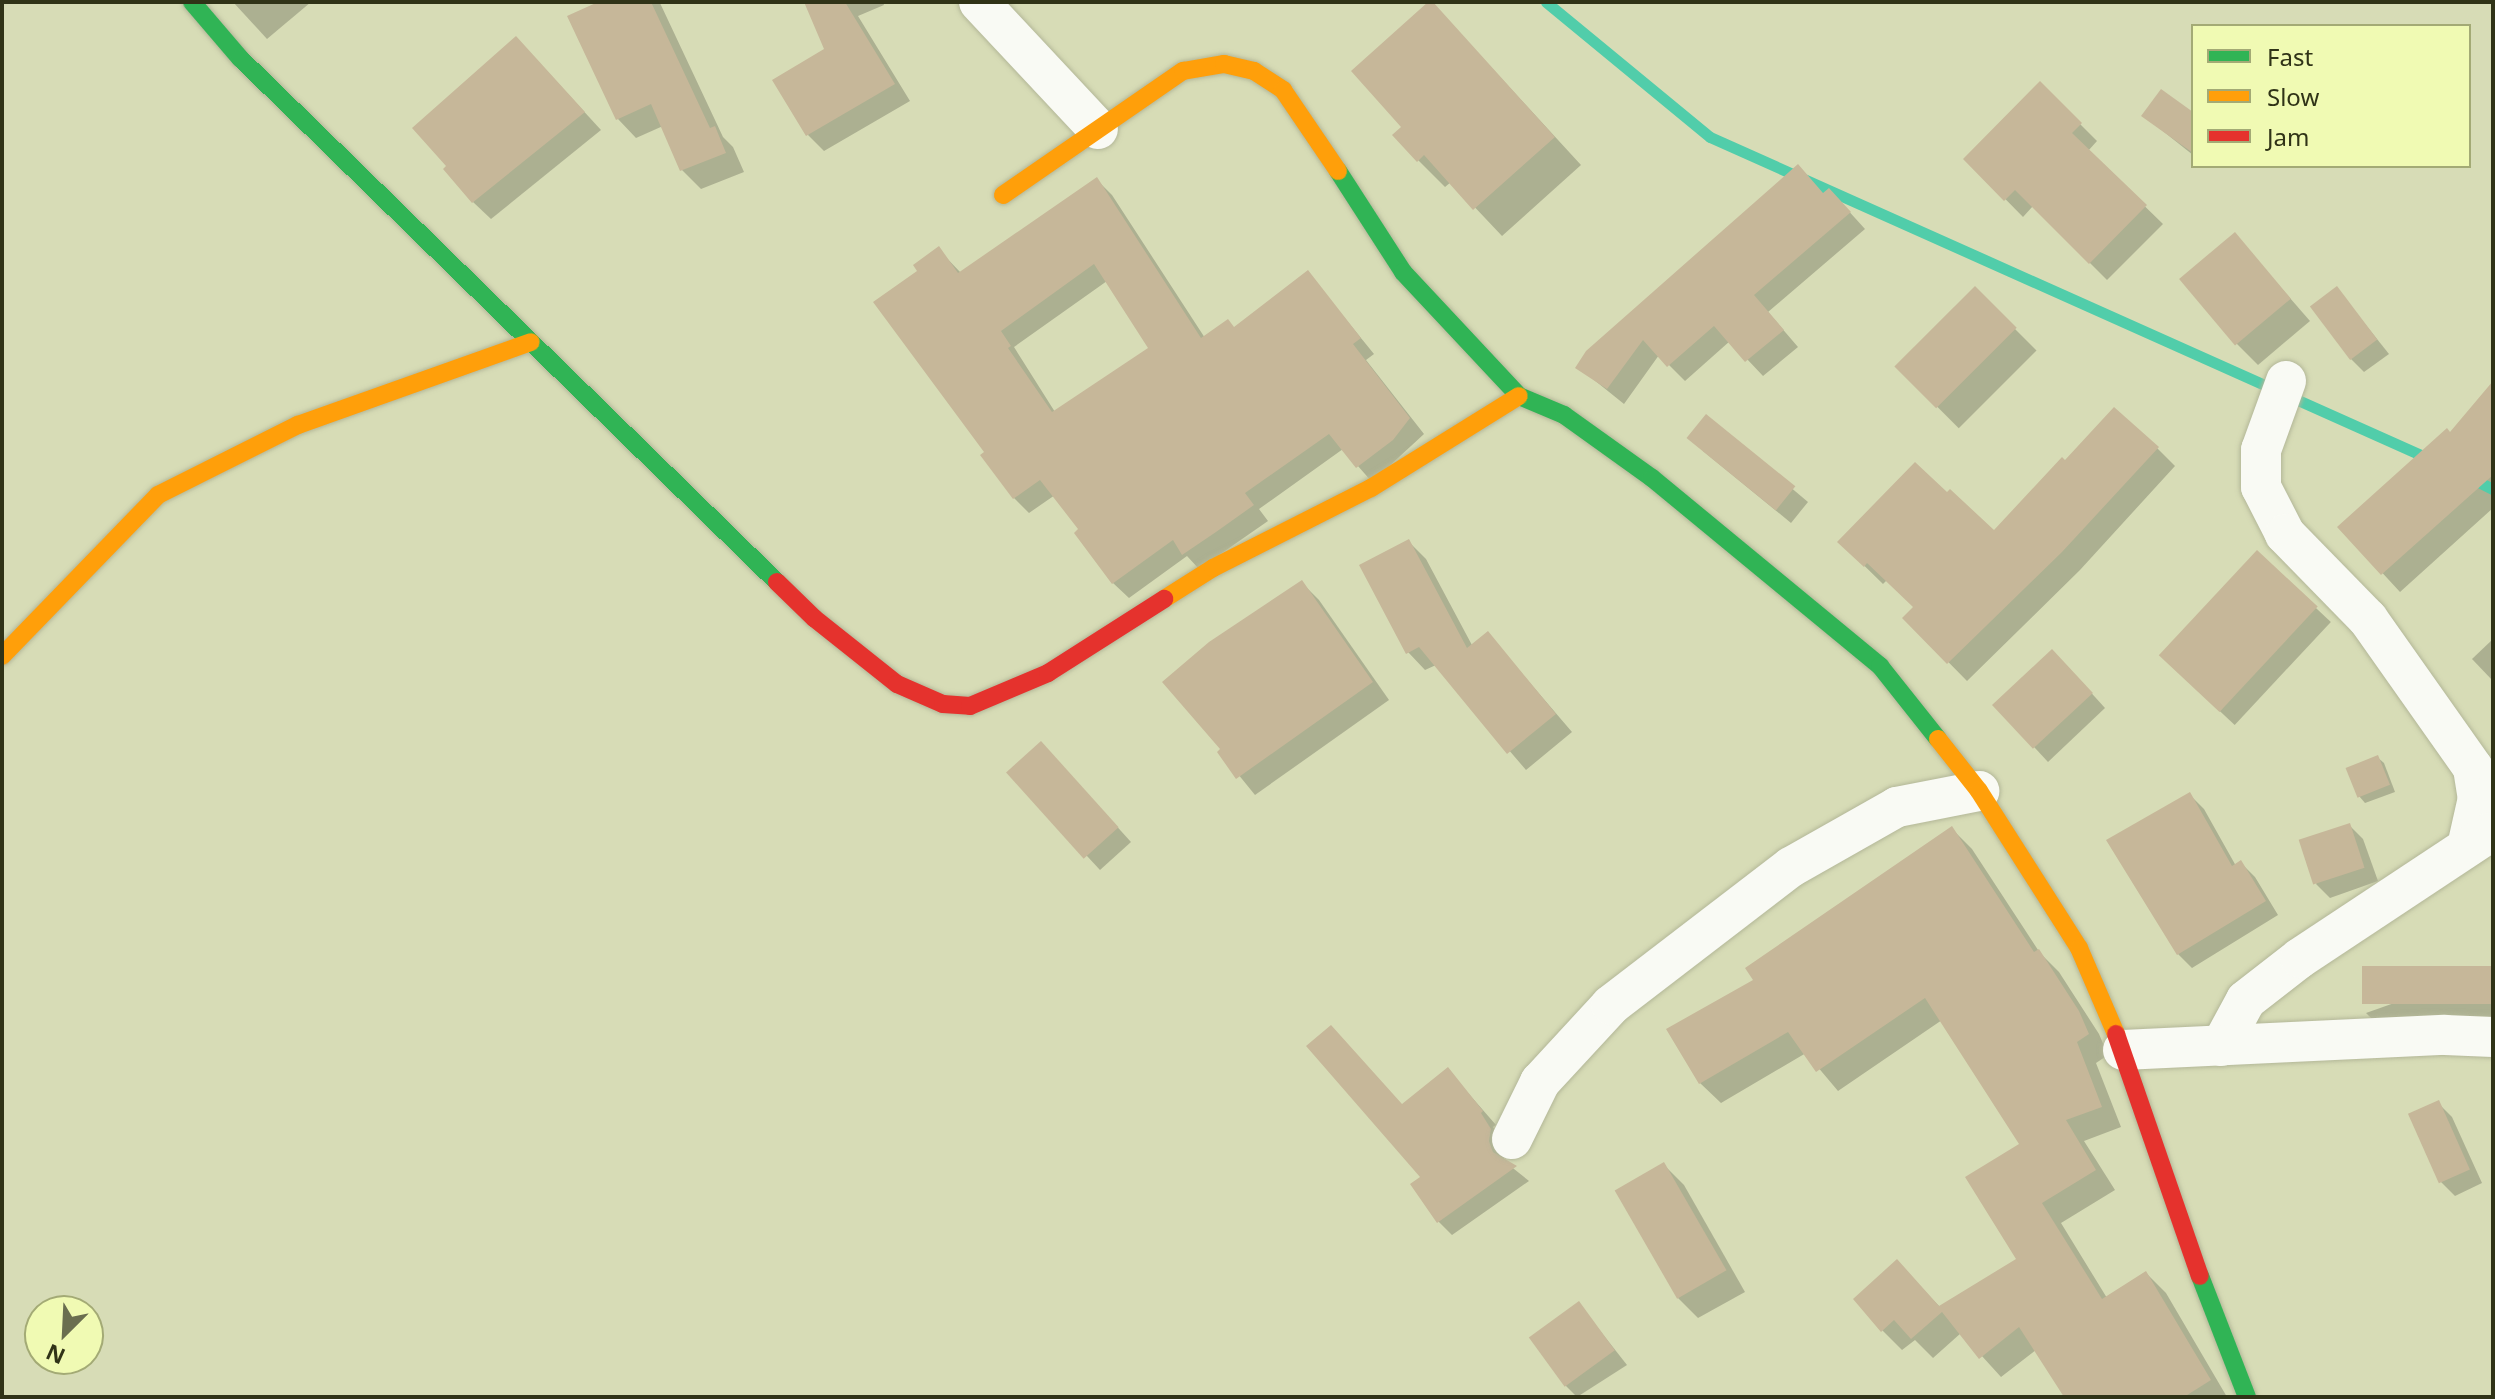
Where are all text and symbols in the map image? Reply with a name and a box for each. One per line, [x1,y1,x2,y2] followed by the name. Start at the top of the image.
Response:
[2191,24,2471,168] legend
[2267,40,2313,73] text: Fast
[2267,80,2319,113] text: Slow
[2267,120,2309,153] text: Jam
[24,1295,104,1375] north arrow
[41,1338,69,1372] text: N

